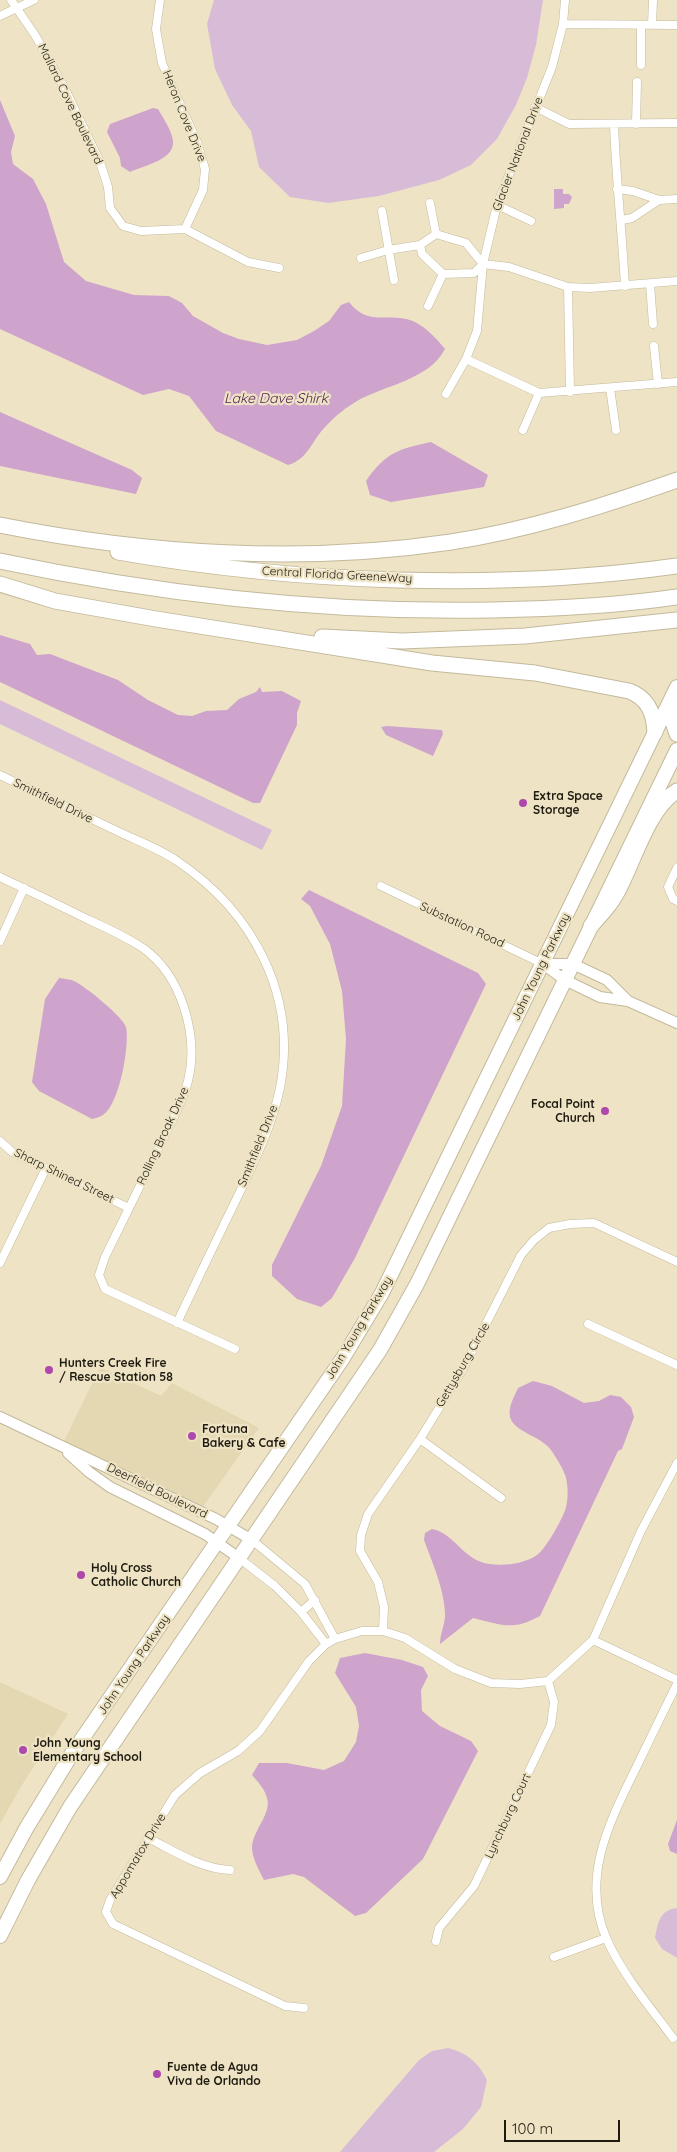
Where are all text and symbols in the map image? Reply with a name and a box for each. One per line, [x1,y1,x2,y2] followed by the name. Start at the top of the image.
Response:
[34,41,106,167] street label: Mallard Cove Boulevard
[159,68,209,164] street label: Heron Cove Drive
[490,95,546,213] street label: Glacier National Drive
[224,391,328,407] water label: Lake Dave Shirk
[261,564,413,586] street label: Central Florida GreeneWay
[11,775,95,827] street label: Smithfield Drive
[533,789,603,817] place label: Extra Space Storage
[517,797,529,809] marker: Extra Space Storage
[417,899,507,951] street label: Substation Road
[509,911,573,1023] street label: John Young Parkway
[134,1085,192,1187] street label: Rolling Broak Drive
[531,1097,595,1125] place label: Focal Point Church
[235,1103,281,1189] street label: Smithfield Drive
[599,1105,611,1117] marker: Focal Point Church
[12,1146,116,1206] street label: Sharp Shined Street
[323,1274,395,1382] street label: John Young Parkway
[433,1320,493,1410] street label: Gettysburg Circle
[59,1356,173,1384] place label: Hunters Creek Fire / Rescue Station 58
[43,1364,55,1376] marker: Hunters Creek Fire / Rescue Station 58
[202,1422,286,1450] place label: Fortuna Bakery & Cafe
[186,1430,198,1442] marker: Fortuna Bakery & Cafe
[104,1460,210,1522] street label: Deerfield Boulevard
[91,1561,181,1589] place label: Holy Cross Catholic Church
[75,1569,87,1581] marker: Holy Cross Catholic Church
[95,1612,173,1718] street label: John Young Parkway
[33,1736,142,1764] place label: John Young Elementary School
[17,1744,29,1756] marker: John Young Elementary School
[482,1771,534,1861] street label: Lynchburg Court
[107,1811,169,1901] street label: Appomatox Drive
[167,2060,261,2088] place label: Fuente de Agua Viva de Orlando
[151,2068,163,2080] marker: Fuente de Agua Viva de Orlando
[507,2110,623,2142] scale bar
[512,2119,553,2138] text: 100 m

